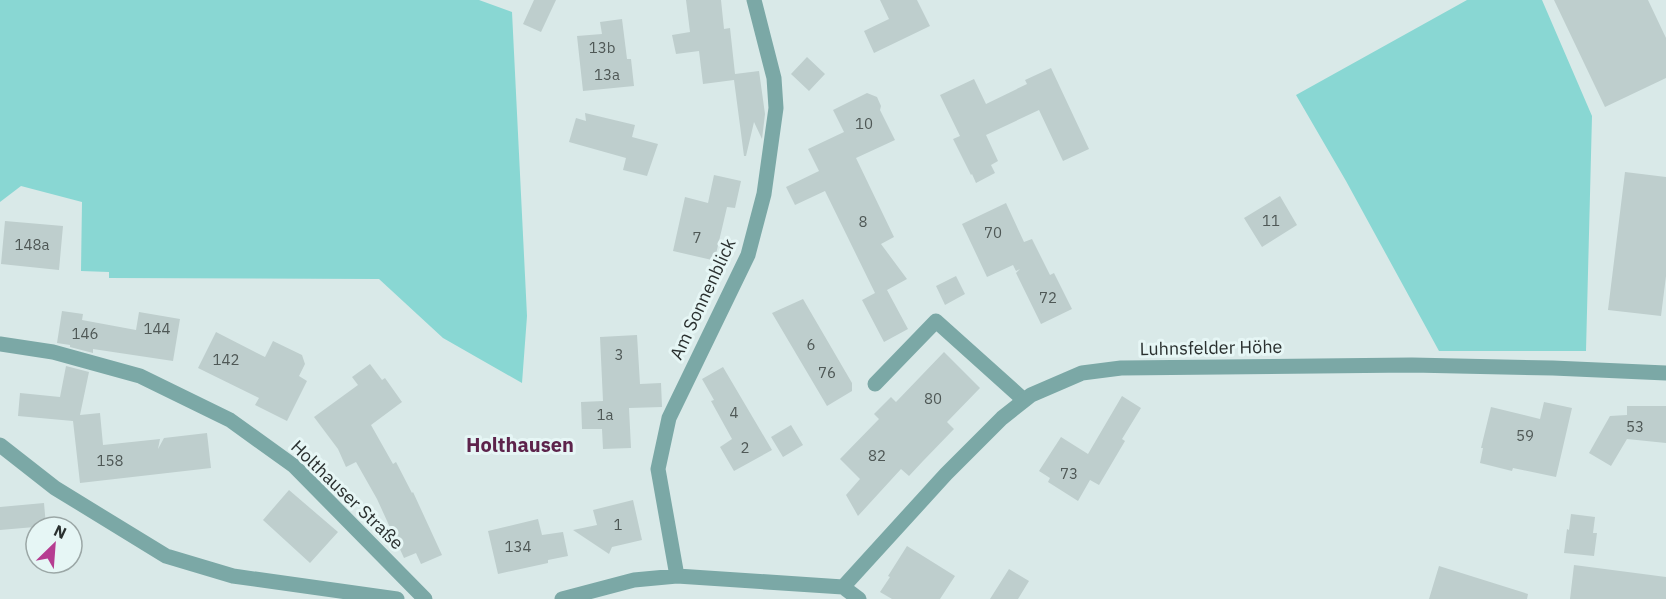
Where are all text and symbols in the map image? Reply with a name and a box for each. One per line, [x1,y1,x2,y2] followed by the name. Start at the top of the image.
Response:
[589,38,615,57] house number: 13b
[594,65,620,84] house number: 13a
[855,114,873,133] house number: 10
[1262,211,1280,230] house number: 11
[858,212,868,231] house number: 8
[984,223,1002,242] house number: 70
[692,228,702,247] house number: 7
[664,234,741,363] street label: Am Sonnenblick
[14,235,50,254] house number: 148a
[1039,288,1057,307] house number: 72
[143,319,171,338] house number: 144
[71,324,99,343] house number: 146
[806,335,816,354] house number: 6
[1139,335,1283,360] street label: Luhnsfelder Höhe
[614,345,624,364] house number: 3
[212,350,240,369] house number: 142
[818,363,836,382] house number: 76
[924,389,942,408] house number: 80
[729,403,739,422] house number: 4
[596,405,614,424] house number: 1a
[1626,417,1644,436] house number: 53
[1516,426,1534,445] house number: 59
[466,431,574,458] district label: Holthausen
[286,435,409,554] street label: Holthauser Straße
[740,438,750,457] house number: 2
[868,446,886,465] house number: 82
[96,451,124,470] house number: 158
[1060,464,1078,483] house number: 73
[24,515,84,575] north arrow
[613,515,623,534] house number: 1
[51,520,70,543] text: N
[504,537,532,556] house number: 134

